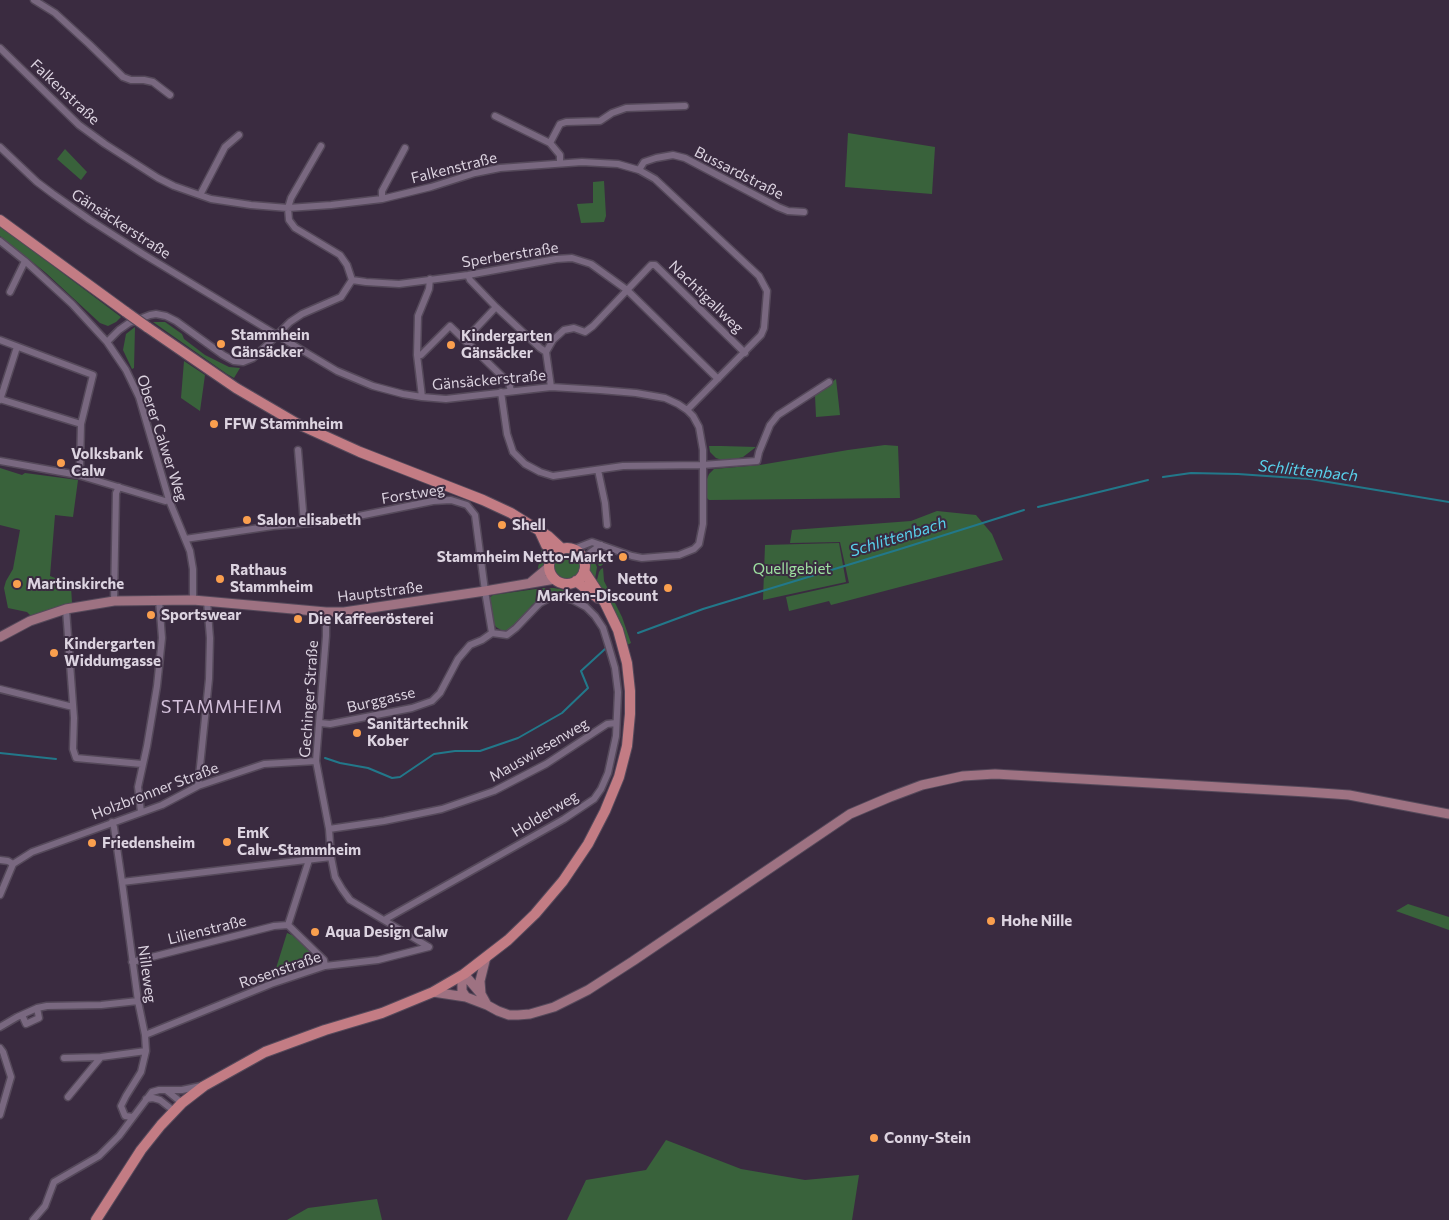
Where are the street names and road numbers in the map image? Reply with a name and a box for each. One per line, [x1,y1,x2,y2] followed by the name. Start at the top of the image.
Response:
[27,55,103,129] street label: Falkenstraße
[691,143,787,203] street label: Bussardstraße
[409,149,499,187] street label: Falkenstraße
[68,185,174,263] street label: Gänsäckerstraße
[460,238,560,272] street label: Sperberstraße
[665,257,747,337] street label: Nachtigallweg
[431,366,547,394] street label: Gänsäckerstraße
[133,372,191,504] street label: Oberer Calwer Weg
[380,480,446,508] street label: Forstweg
[336,578,424,606] street label: Hauptstraße
[296,640,322,758] street label: Gechinger Straße
[345,683,417,717] street label: Burggasse
[486,714,592,786] street label: Mauswiesenweg
[89,758,221,824] street label: Holzbronner Straße
[508,787,582,841] street label: Holderweg
[166,912,248,948] street label: Lilienstraße
[134,944,160,1004] street label: Nilleweg
[237,948,323,992] street label: Rosenstraße

